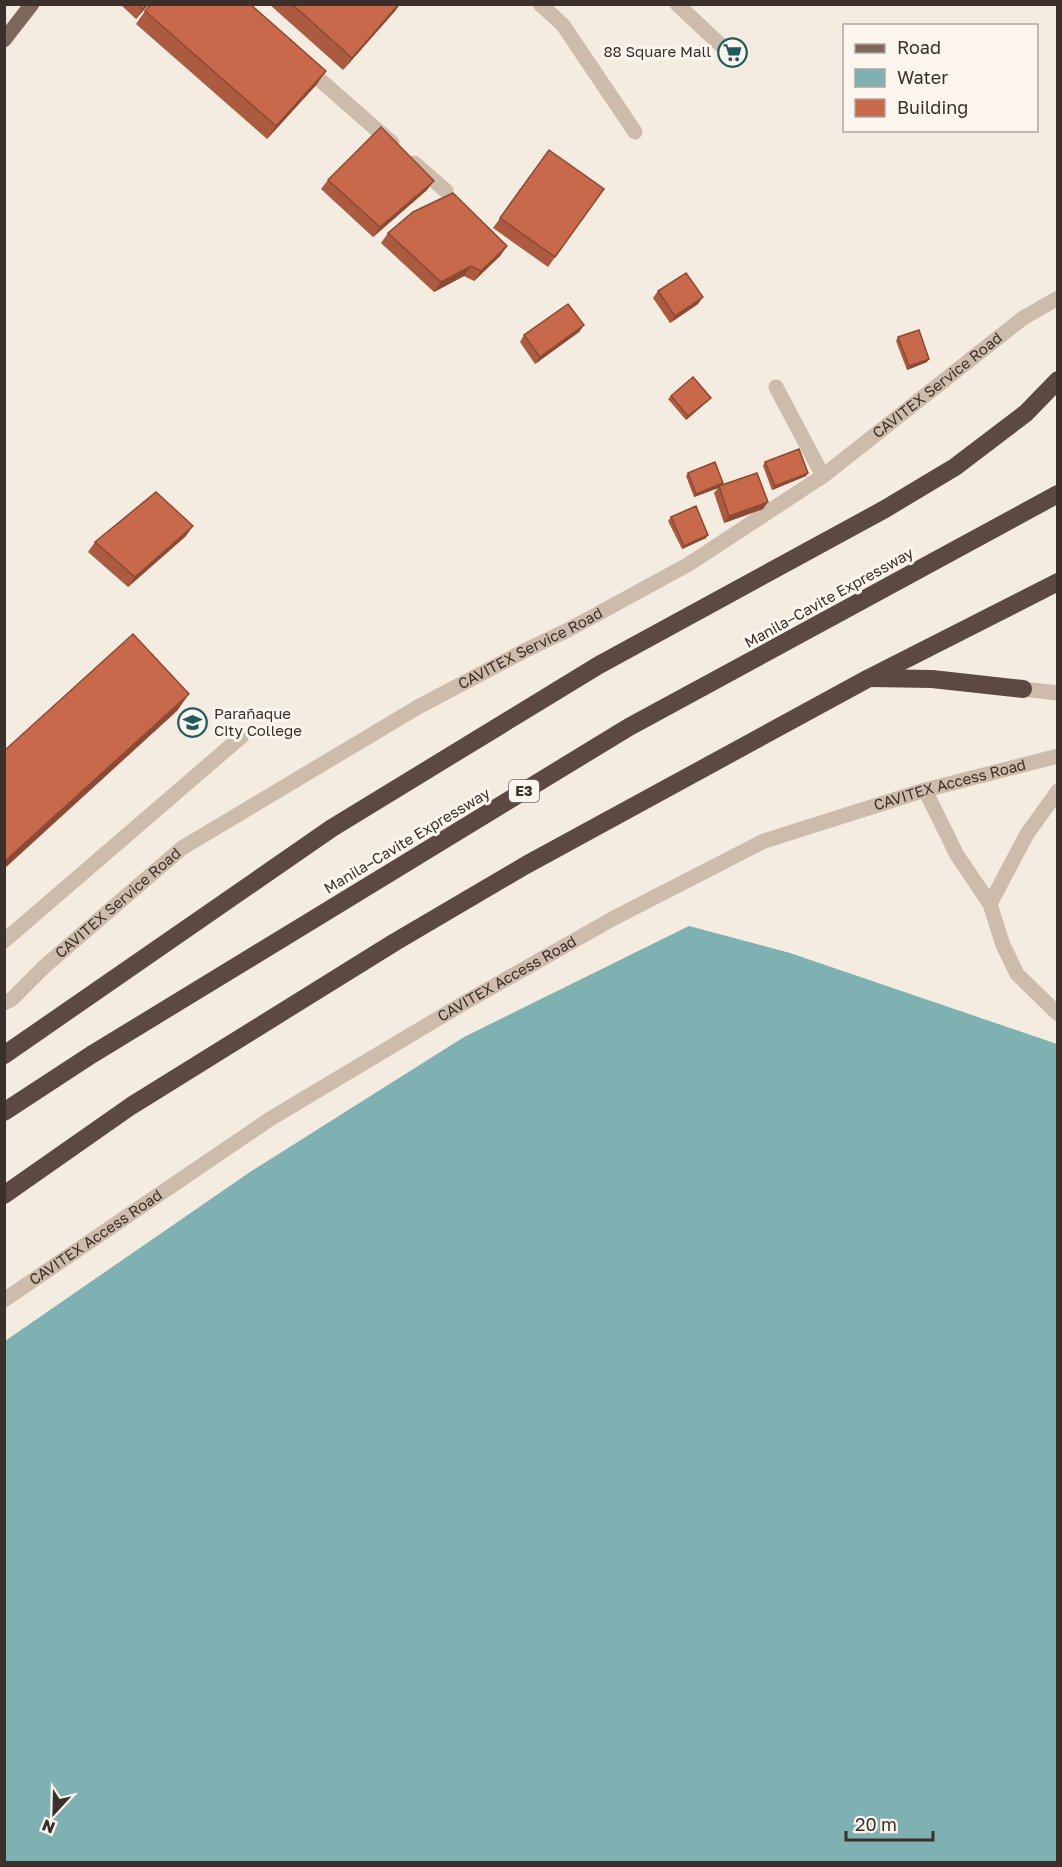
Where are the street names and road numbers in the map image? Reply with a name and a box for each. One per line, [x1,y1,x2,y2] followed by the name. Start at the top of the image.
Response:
[868,328,1005,441] street label: CAVITEX Service Road
[741,543,917,651] street label: Manila–Cavite Expressway
[455,603,605,692] street label: CAVITEX Service Road
[871,755,1028,814] street label: CAVITEX Access Road
[509,780,539,802] road number: E3
[320,783,493,897] street label: Manila–Cavite Expressway
[51,843,184,961] street label: CAVITEX Service Road
[434,931,579,1025] street label: CAVITEX Access Road
[25,1185,165,1288] street label: CAVITEX Access Road

